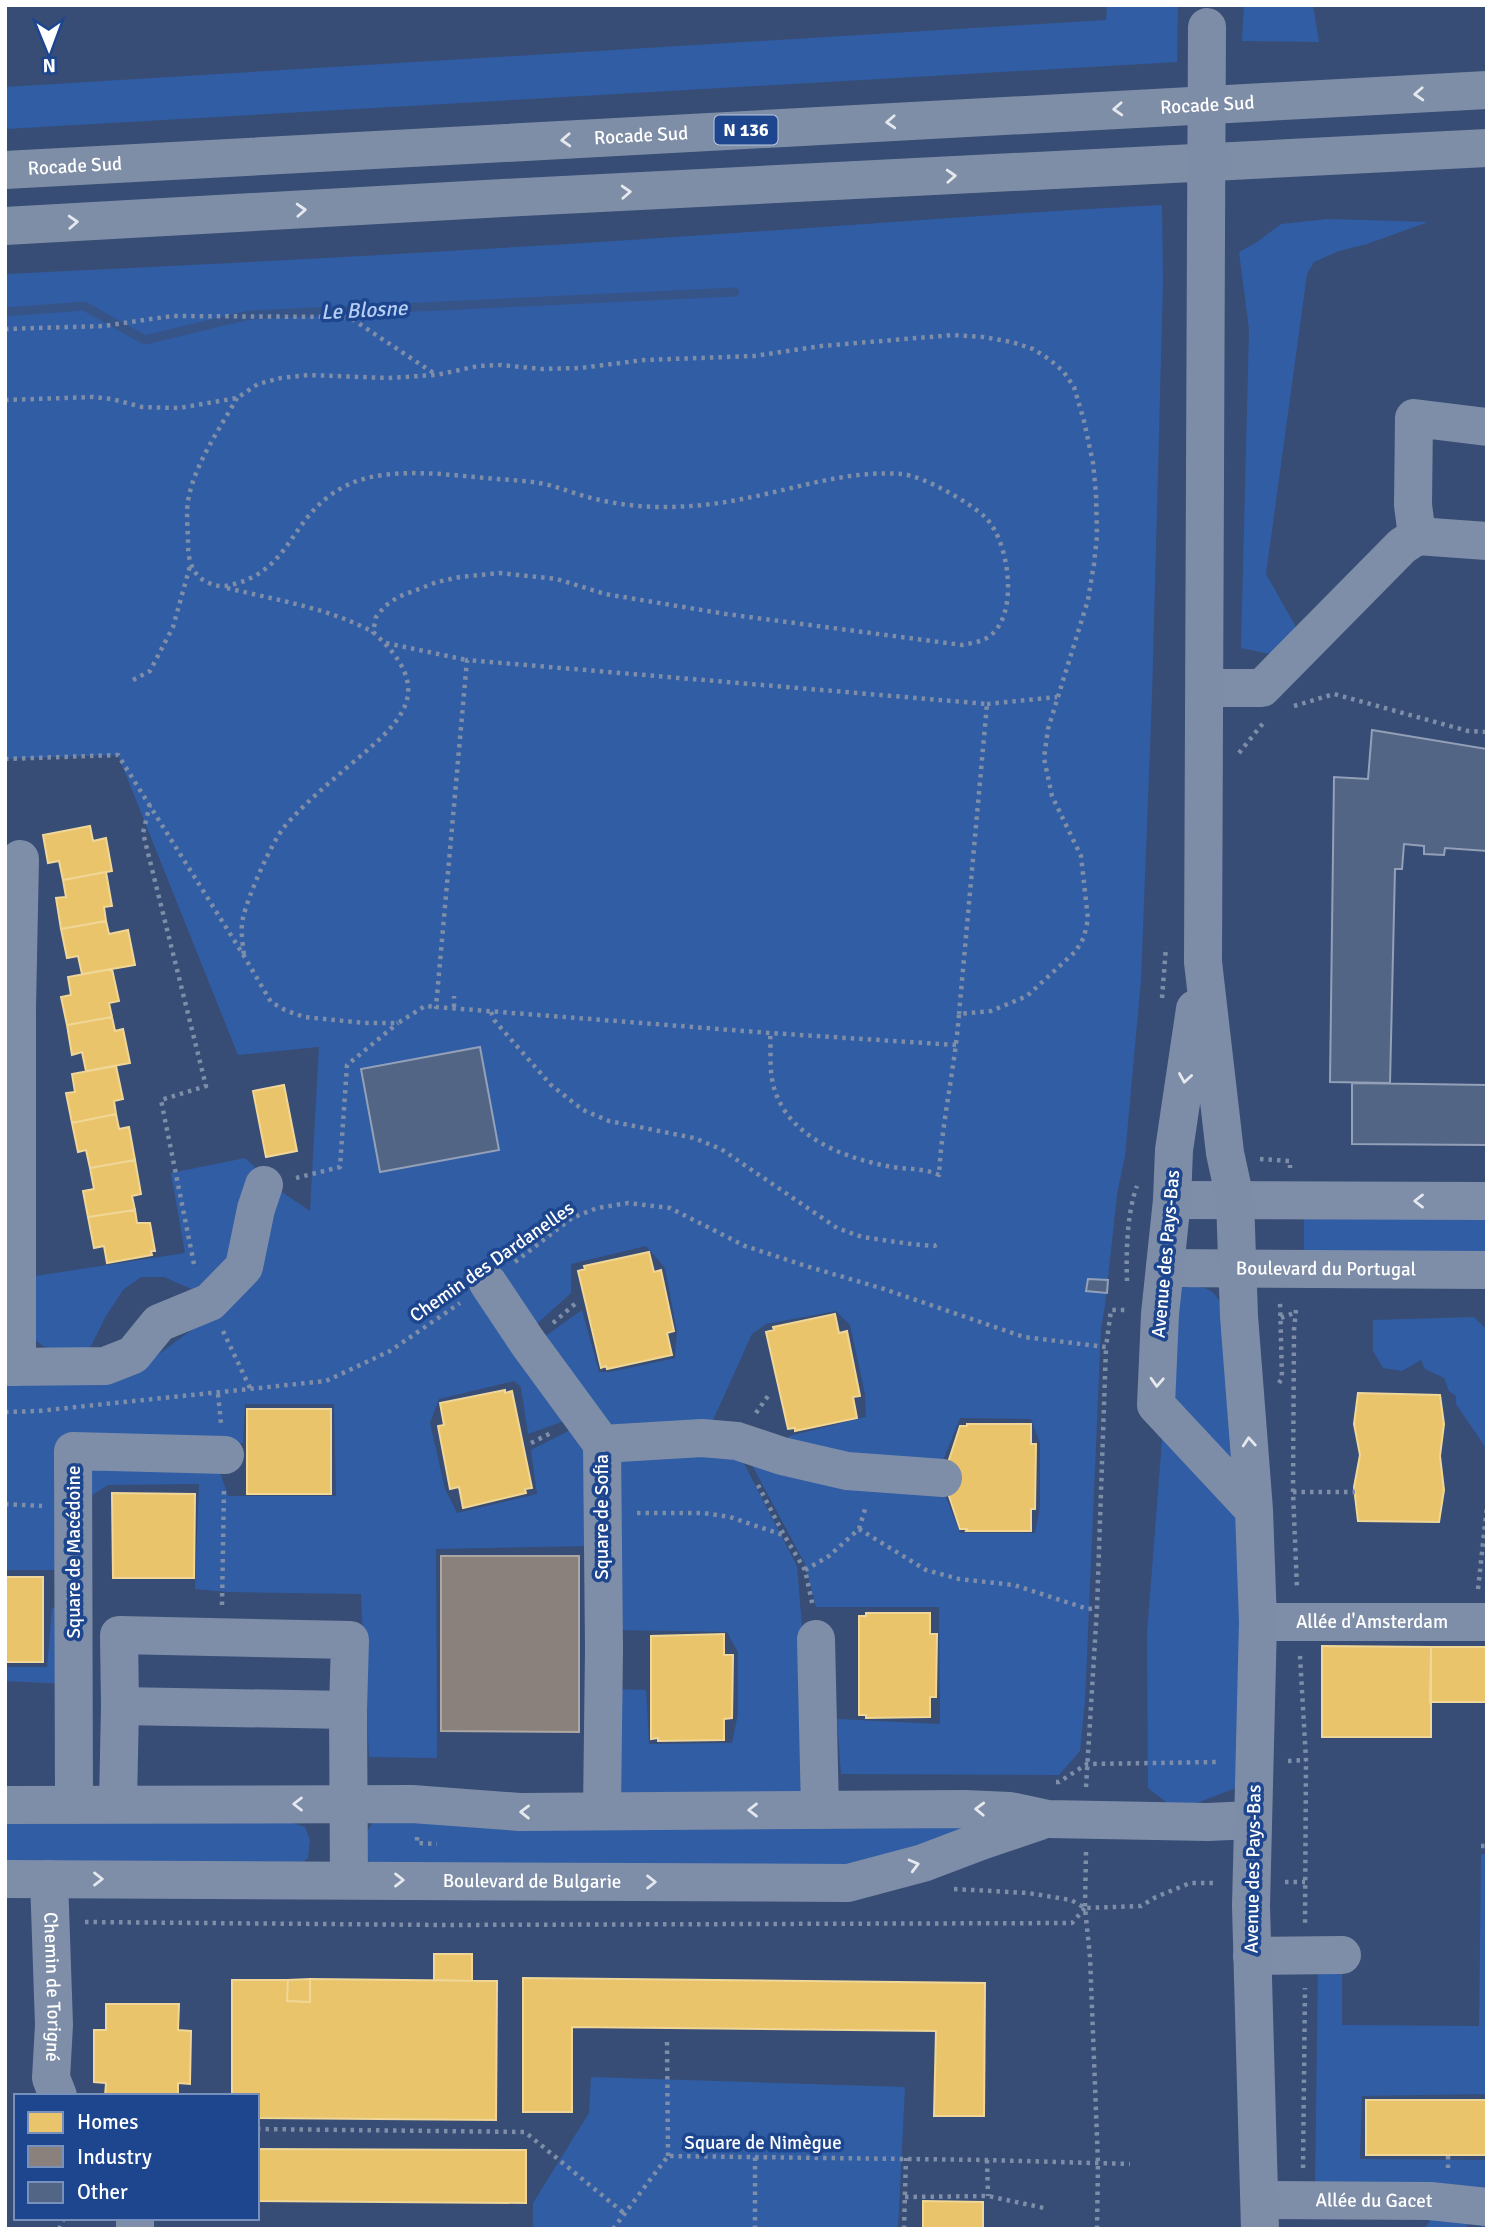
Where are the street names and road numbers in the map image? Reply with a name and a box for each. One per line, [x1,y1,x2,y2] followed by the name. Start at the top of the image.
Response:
[1159,91,1255,120] street label: Rocade Sud
[714,116,778,145] road number: N 136
[593,121,689,150] street label: Rocade Sud
[27,152,123,181] street label: Rocade Sud
[1147,1169,1185,1339] street label: Avenue des Pays-Bas
[405,1196,579,1328] street label: Chemin des Dardanelles
[1236,1256,1416,1282] street label: Boulevard du Portugal
[590,1454,614,1580] street label: Square de Sofia
[62,1466,86,1638] street label: Square de Macédoine
[1296,1610,1448,1634] street label: Allée d'Amsterdam
[1240,1784,1266,1954] street label: Avenue des Pays-Bas
[443,1869,621,1894] street label: Boulevard de Bulgarie
[38,1912,66,2063] street label: Chemin de Torigné
[684,2131,842,2155] street label: Square de Nimègue
[1315,2188,1433,2213] street label: Allée du Gacet

